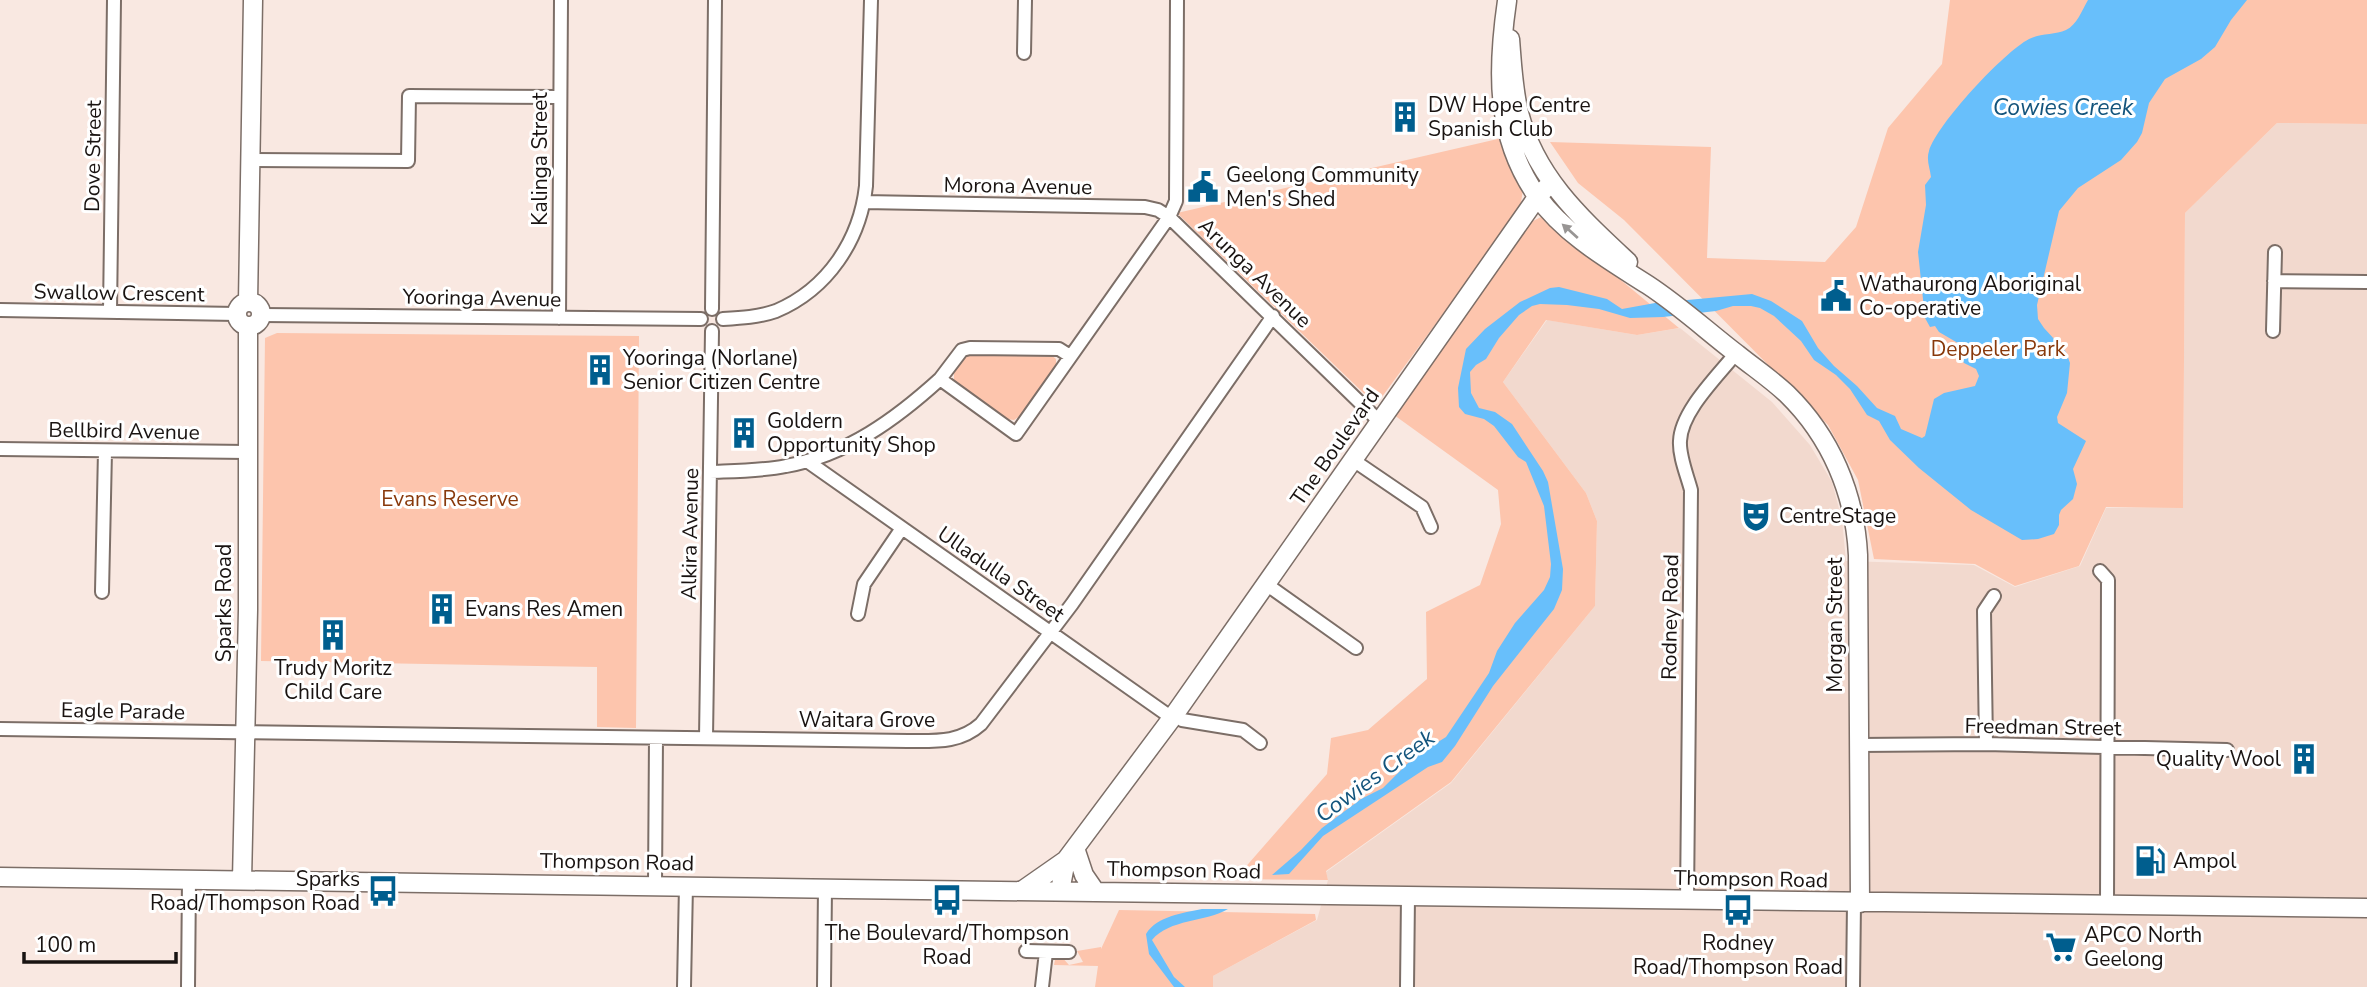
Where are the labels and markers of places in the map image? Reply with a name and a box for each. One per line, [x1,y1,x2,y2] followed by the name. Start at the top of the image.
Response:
[1428,91,1591,143] place label: DW Hope Centre Spanish Club
[1388,100,1422,134] building icon: DW Hope Centre Spanish Club
[1226,161,1419,213] place label: Geelong Community Men's Shed
[1186,170,1220,204] public building icon: Geelong Community Men's Shed
[1859,270,2082,322] place label: Wathaurong Aboriginal Co-operative
[1819,279,1853,313] public building icon: Wathaurong Aboriginal Co-operative
[622,344,820,396] place label: Yooringa (Norlane) Senior Citizen Centre
[583,353,617,387] building icon: Yooringa (Norlane) Senior Citizen Centre
[767,407,936,459] place label: Goldern Opportunity Shop
[727,416,761,450] building icon: Goldern Opportunity Shop
[1739,499,1773,533] theatre icon: CentreStage
[1779,502,1896,530] place label: CentreStage
[425,592,459,626] building icon: Evans Res Amen
[465,595,623,623] place label: Evans Res Amen
[316,618,350,652] building icon: Trudy Moritz Child Care
[274,654,392,706] place label: Trudy Moritz Child Care
[2287,742,2321,776] building icon: Quality Wool
[2156,745,2282,773] place label: Quality Wool
[2133,844,2167,878] fuel station icon: Ampol
[2173,847,2237,875] place label: Ampol
[150,865,360,917] place label: Sparks Road/Thompson Road
[366,874,400,908] bus stop icon: Sparks Road/Thompson Road
[930,883,964,917] bus stop icon: The Boulevard/Thompson Road
[1721,893,1755,927] bus stop icon: Rodney Road/Thompson Road
[825,919,1069,971] place label: The Boulevard/Thompson Road
[2084,921,2202,973] place label: APCO North Geelong
[1633,929,1843,981] place label: Rodney Road/Thompson Road
[2044,930,2078,964] supermarket icon: APCO North Geelong

